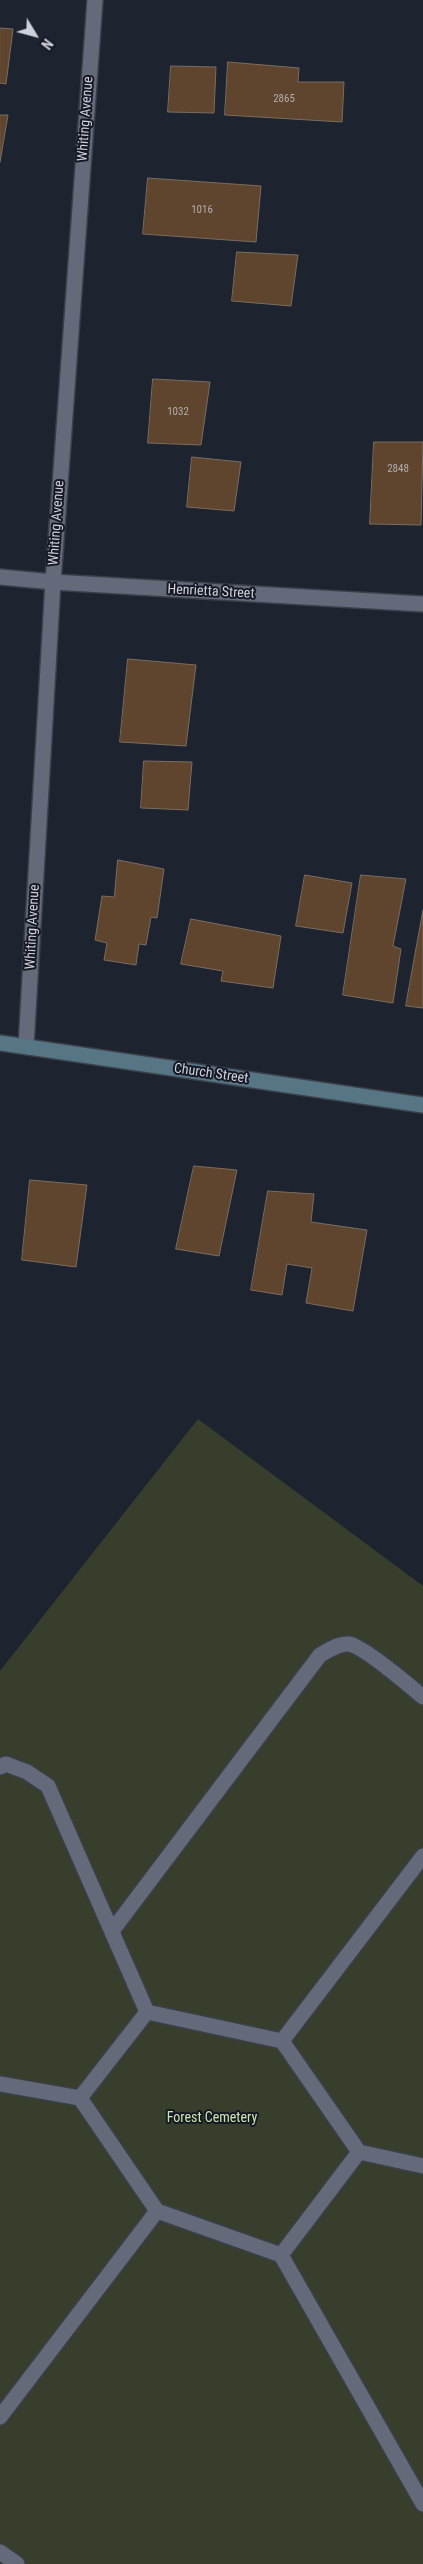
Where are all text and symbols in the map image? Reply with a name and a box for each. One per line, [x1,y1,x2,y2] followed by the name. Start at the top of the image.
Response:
[10,10,60,60] north arrow
[38,36,56,52] text: N
[75,76,97,162] street label: Whiting Avenue
[273,92,295,106] house number: 2865
[191,203,213,217] house number: 1016
[167,405,189,419] house number: 1032
[387,462,409,476] house number: 2848
[46,480,68,566] street label: Whiting Avenue
[167,581,255,603] street label: Henrietta Street
[22,884,44,970] street label: Whiting Avenue
[173,1060,249,1088] street label: Church Street
[167,2110,257,2126] park label: Forest Cemetery

